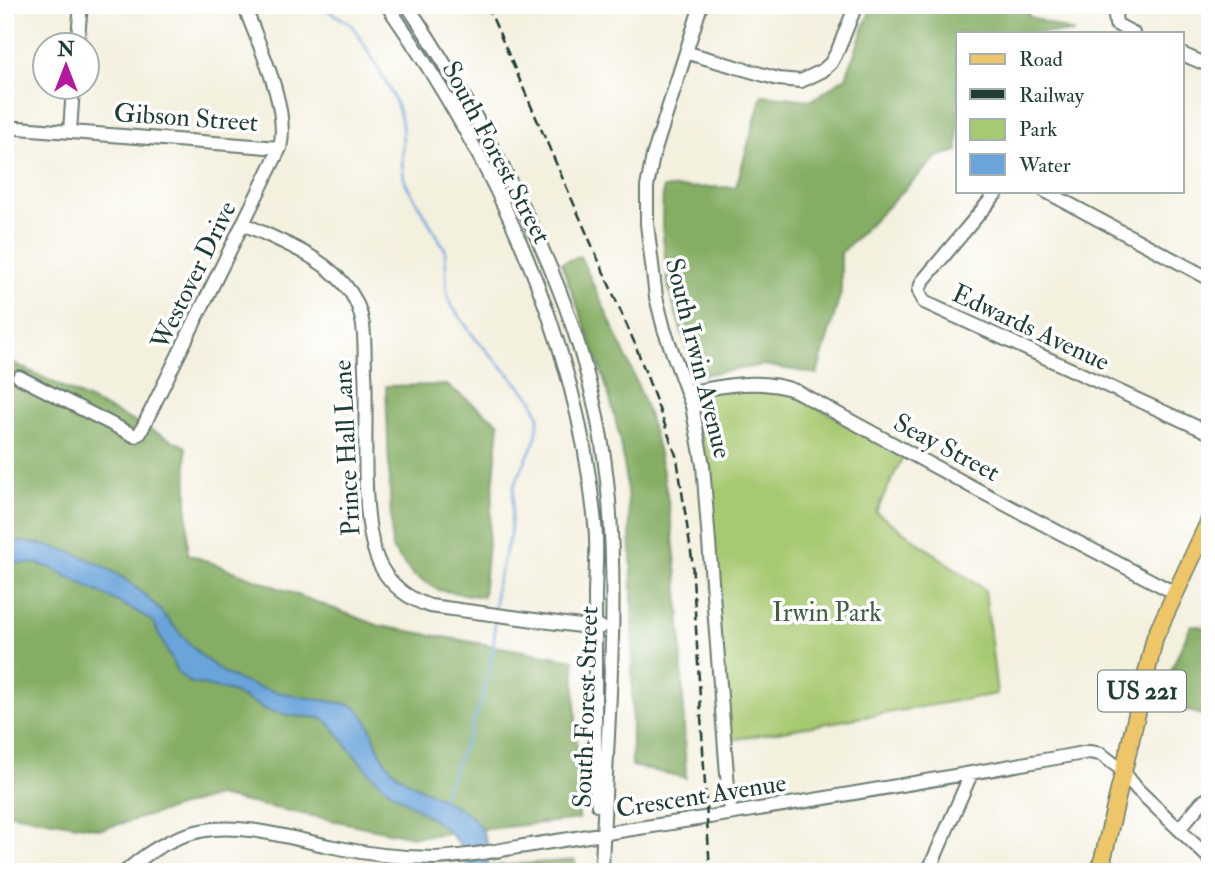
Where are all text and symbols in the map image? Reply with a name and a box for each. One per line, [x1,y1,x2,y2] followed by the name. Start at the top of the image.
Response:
[32,32,102,102] north arrow
[956,32,1184,192] legend
[56,38,75,62] text: N
[1019,46,1064,73] text: Road
[435,56,558,249] street label: South Forest Street
[1019,82,1085,109] text: Railway
[113,97,259,139] street label: Gibson Street
[1019,116,1057,143] text: Park
[1018,152,1071,179] text: Water
[144,196,244,356] street label: Westover Drive
[658,255,738,462] street label: South Irwin Avenue
[947,277,1115,378] street label: Edwards Avenue
[326,359,368,537] street label: Prince Hall Lane
[888,407,1005,489] street label: Seay Street
[772,597,882,629] park label: Irwin Park
[566,606,606,809] street label: South Forest Street
[1098,670,1186,712] road number: US 221
[614,767,789,825] street label: Crescent Avenue

